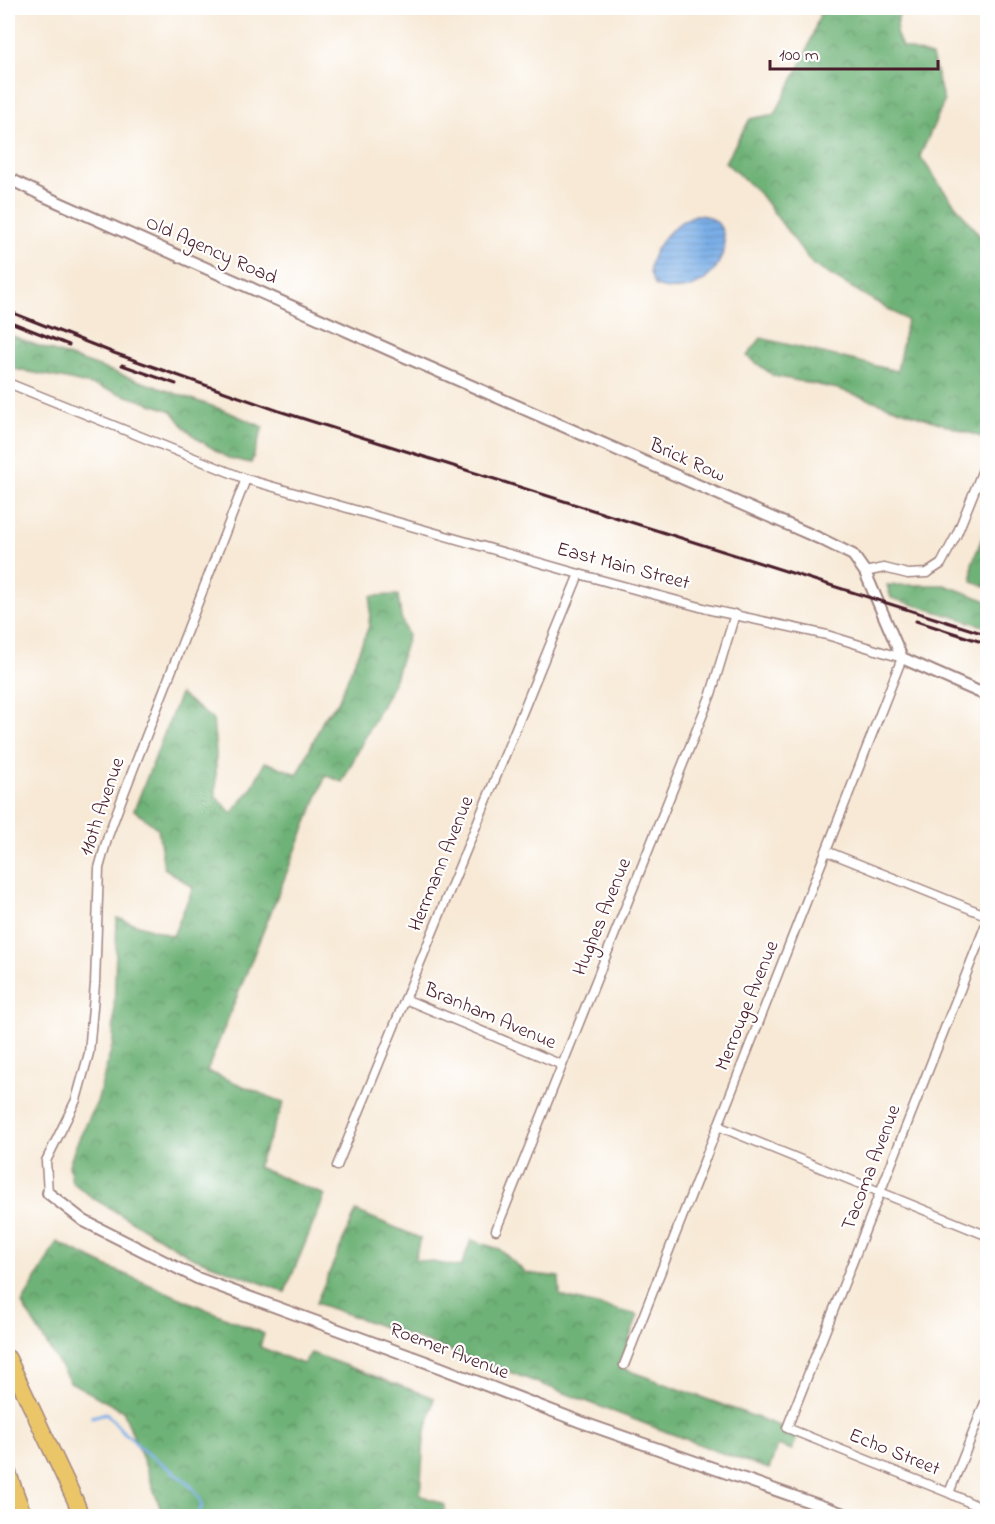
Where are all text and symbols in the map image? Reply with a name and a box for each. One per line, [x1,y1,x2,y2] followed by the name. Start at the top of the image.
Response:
[770,33,938,71] scale bar
[779,43,819,69] text: 100 m
[140,209,281,294] street label: Old Agency Road
[643,431,730,491] street label: Brick Row
[553,535,693,599] street label: East Main Street
[73,754,133,860] street label: 110th Avenue
[402,792,482,936] street label: Herrmann Avenue
[566,854,641,981] street label: Hughes Avenue
[709,937,788,1076] street label: Merrouge Avenue
[419,976,561,1058] street label: Branham Avenue
[835,1101,909,1235] street label: Tacoma Avenue
[385,1316,513,1388] street label: Roemer Avenue
[844,1422,944,1485] street label: Echo Street

